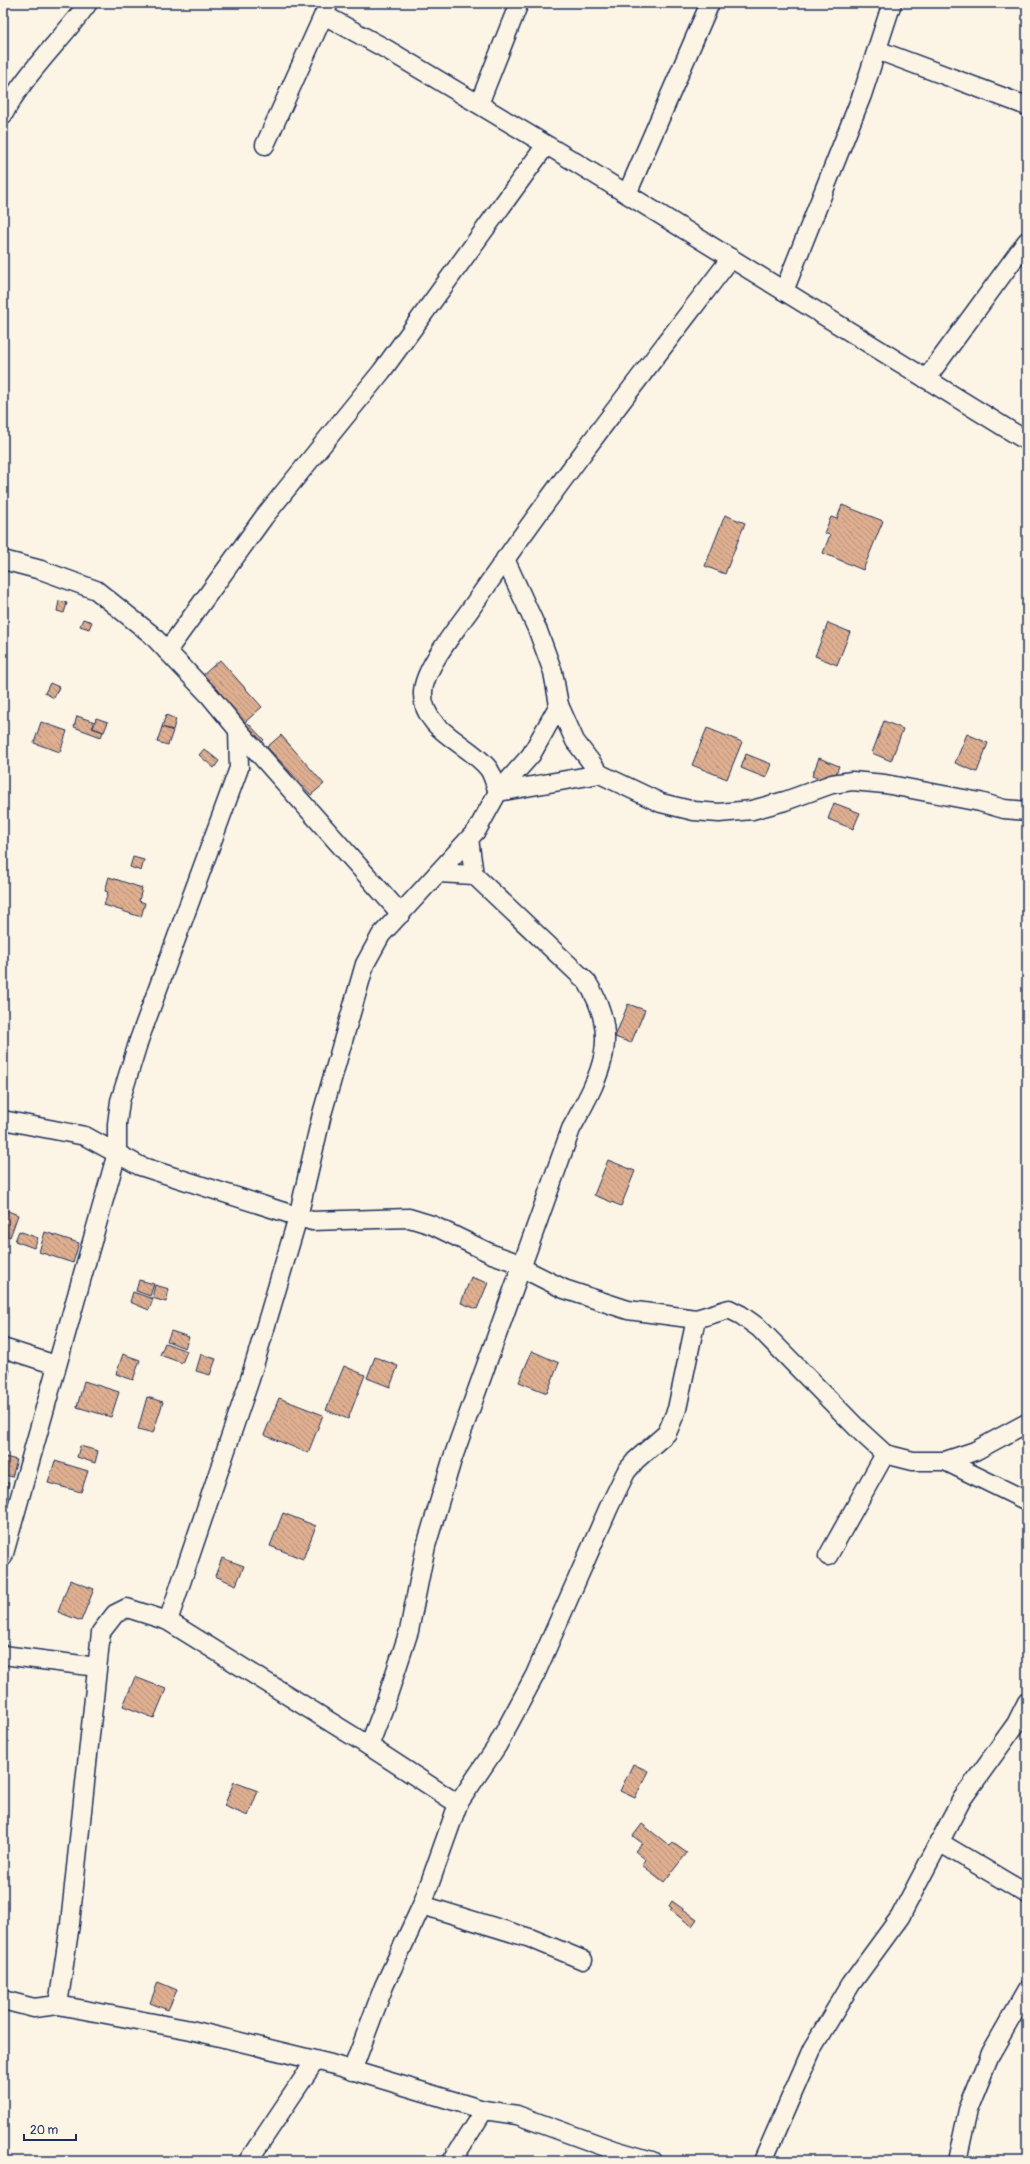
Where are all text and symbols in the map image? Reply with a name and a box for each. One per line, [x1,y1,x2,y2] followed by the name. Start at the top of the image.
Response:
[24,2116,76,2142] scale bar
[30,2123,59,2138] text: 20 m

